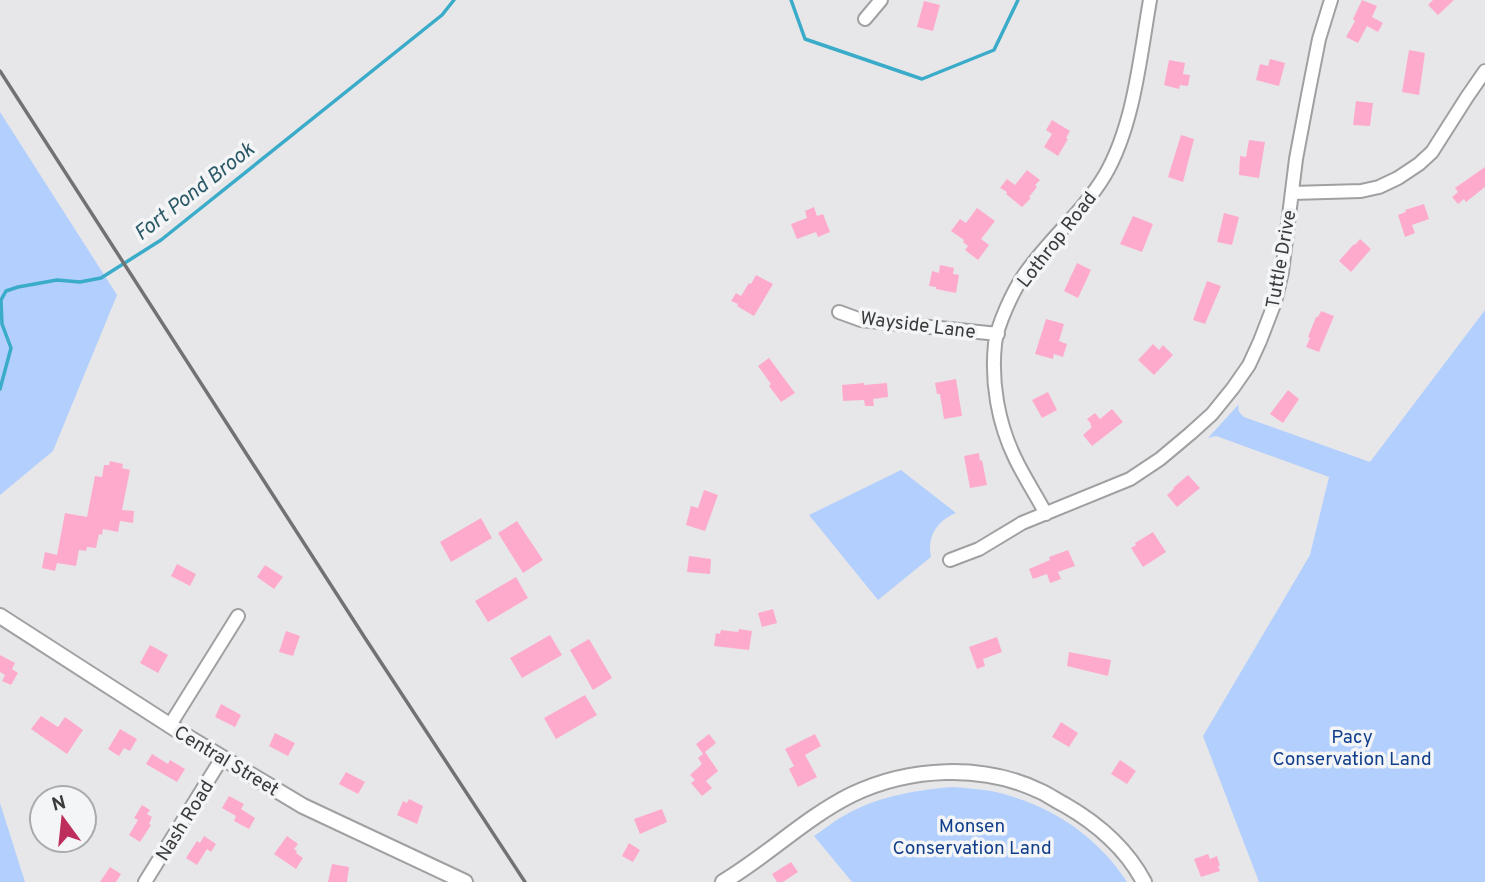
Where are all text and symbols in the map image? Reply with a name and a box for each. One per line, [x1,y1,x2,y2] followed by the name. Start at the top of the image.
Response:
[129,136,261,248] water label: Fort Pond Brook
[1013,187,1103,293] street label: Lothrop Road
[1262,208,1302,310] street label: Tuttle Drive
[859,307,977,345] street label: Wayside Lane
[169,721,283,802] street label: Central Street
[1272,726,1432,772] park label: Pacy Conservation Land
[151,776,220,866] street label: Nash Road
[28,784,98,854] north arrow
[49,791,69,818] text: N
[892,815,1052,861] park label: Monsen Conservation Land

